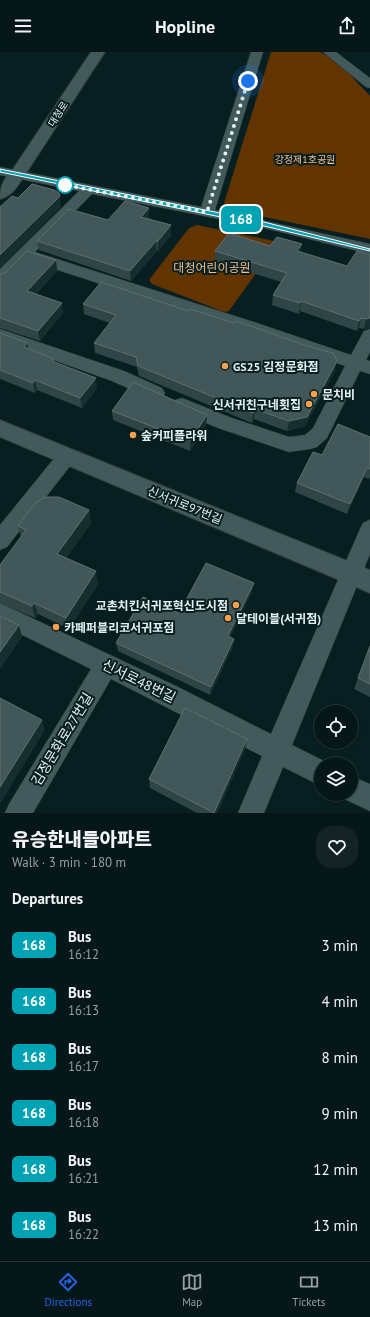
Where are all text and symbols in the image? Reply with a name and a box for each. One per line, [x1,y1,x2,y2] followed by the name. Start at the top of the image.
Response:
[12,15,34,37] icon: menu
[155,15,215,38] text: Hopline
[336,15,358,37] icon: share
[238,71,258,91] your location
[45,99,71,129] street label: 대청로
[275,153,335,166] park label: 강정제1호공원
[56,176,74,194] unlabelled marker
[218,206,264,232] line badge: 168
[229,210,253,228] text: 168
[173,260,251,275] park label: 대청어린이공원
[233,359,319,374] place label: GS25 김정문화점
[220,361,230,371] marker: GS25 김정문화점
[322,387,355,402] place label: 문치비
[309,389,319,399] marker: 문치비
[213,397,301,412] place label: 신서귀친구네횟집
[304,399,314,409] marker: 신서귀친구네횟집
[141,428,207,443] place label: 숲커피플라워
[128,430,138,440] marker: 숲커피플라워
[145,483,225,527] street label: 신서귀로97번길
[96,598,228,613] place label: 교촌치킨서귀포혁신도시점
[231,600,241,610] marker: 교촌치킨서귀포혁신도시점
[236,611,321,626] place label: 달테이블(서귀점)
[223,613,233,623] marker: 달테이블(서귀점)
[64,620,174,635] place label: 카페퍼블리코서귀포점
[51,622,61,632] marker: 카페퍼블리코서귀포점
[99,655,179,707] street label: 신서로48번길
[27,689,97,789] street label: 김정문화로27번길
[314,705,358,801] map controls
[314,705,358,749] button: locate
[314,757,358,801] button: layers
[316,826,358,868] button: heart
[12,827,152,851] text: 유승한내들아파트
[12,854,126,871] text: Walk · 3 min · 180 m
[12,889,83,908] text: Departures
[68,927,91,946] text: Bus
[22,936,46,954] text: 168
[321,936,358,955] text: 3 min
[68,946,99,963] text: 16:12
[68,983,91,1002] text: Bus
[22,992,46,1010] text: 168
[321,992,358,1011] text: 4 min
[68,1002,99,1019] text: 16:13
[68,1039,91,1058] text: Bus
[22,1048,46,1066] text: 168
[321,1048,358,1067] text: 8 min
[68,1058,99,1075] text: 16:17
[68,1095,91,1114] text: Bus
[22,1104,46,1122] text: 168
[321,1104,358,1123] text: 9 min
[68,1114,99,1131] text: 16:18
[68,1151,91,1170] text: Bus
[22,1160,46,1178] text: 168
[313,1160,358,1179] text: 12 min
[68,1170,99,1187] text: 16:21
[68,1207,91,1226] text: Bus
[22,1216,46,1234] text: 168
[313,1216,358,1235] text: 13 min
[68,1226,99,1243] text: 16:22
[45,1271,92,1309] tab: Directions
[181,1271,203,1309] tab: Map
[292,1271,325,1309] tab: Tickets

